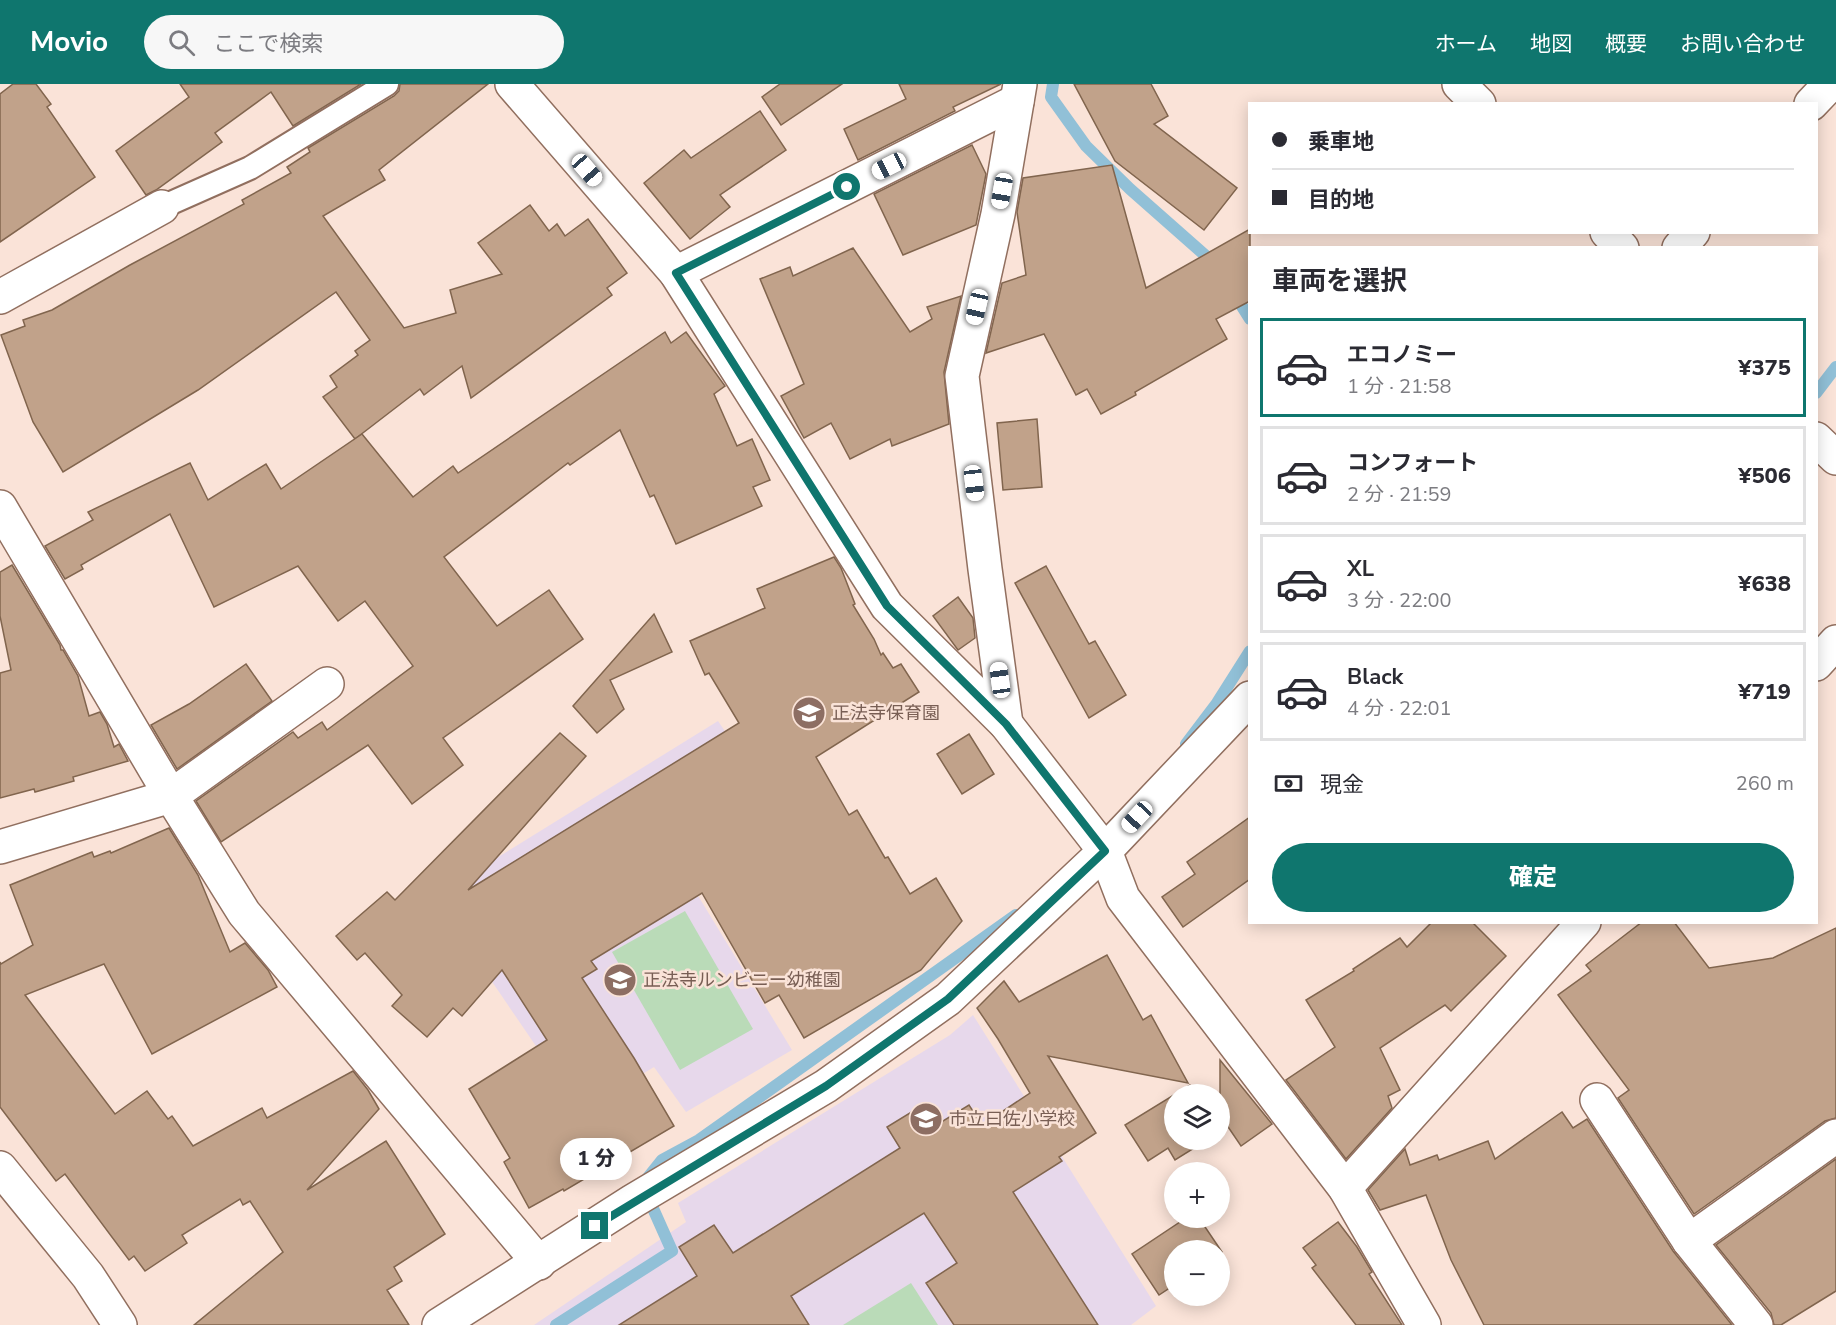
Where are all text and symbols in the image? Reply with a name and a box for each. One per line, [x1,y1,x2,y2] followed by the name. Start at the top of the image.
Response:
[144,15,564,69] search box
[30,23,108,61] text: Movio
[165,26,198,59] icon: search
[213,29,323,59] text: ここで検索
[1435,30,1497,58] text: ホーム
[1530,30,1572,58] text: 地図
[1605,30,1647,58] text: 概要
[1680,30,1806,58] text: お問い合わせ
[1308,127,1374,157] text: 乗車地
[869,150,909,182] car
[568,151,606,189] car
[990,172,1014,210] car
[833,173,860,200] route start
[1308,185,1374,215] text: 目的地
[1272,263,1407,300] text: 車両を選択
[964,287,990,327] car
[1347,340,1457,370] text: エコノミー
[1275,341,1329,395] icon: car
[1738,353,1791,383] text: ¥375
[1347,373,1452,400] text: 1 分 · 21:58
[1347,448,1478,478] text: コンフォート
[1275,449,1329,503] icon: car
[1738,461,1791,491] text: ¥506
[963,464,985,502] car
[1347,481,1452,508] text: 2 分 · 21:59
[1347,554,1374,584] text: XL
[1275,557,1329,611] icon: car
[1738,569,1791,599] text: ¥638
[1347,587,1452,614] text: 3 分 · 22:00
[989,661,1011,699] car
[1347,662,1403,692] text: Black
[1275,665,1329,719] icon: car
[1738,677,1791,707] text: ¥719
[791,695,827,731] school or university icon: 正法寺保育園
[1347,695,1452,722] text: 4 分 · 22:01
[832,701,940,725] place label: 正法寺保育園
[1272,767,1305,800] icon: cash
[1320,770,1364,800] text: 現金
[1736,770,1794,797] text: 260 m
[1118,798,1156,836] car
[1272,843,1794,912] button: 確定
[602,962,638,998] school or university icon: 正法寺ルンビニー幼稚園
[643,968,841,992] place label: 正法寺ルンビニー幼稚園
[1164,1084,1230,1306] map controls
[1164,1084,1230,1150] button: layers
[908,1101,944,1137] school or university icon: 市立曰佐小学校
[949,1107,1075,1131] place label: 市立曰佐小学校
[559,1139,631,1181] callout: 1 分
[577,1145,615,1172] text: 1 分
[1164,1162,1230,1228] button: +
[581,1212,608,1239] route end
[1164,1240,1230,1306] button: −

